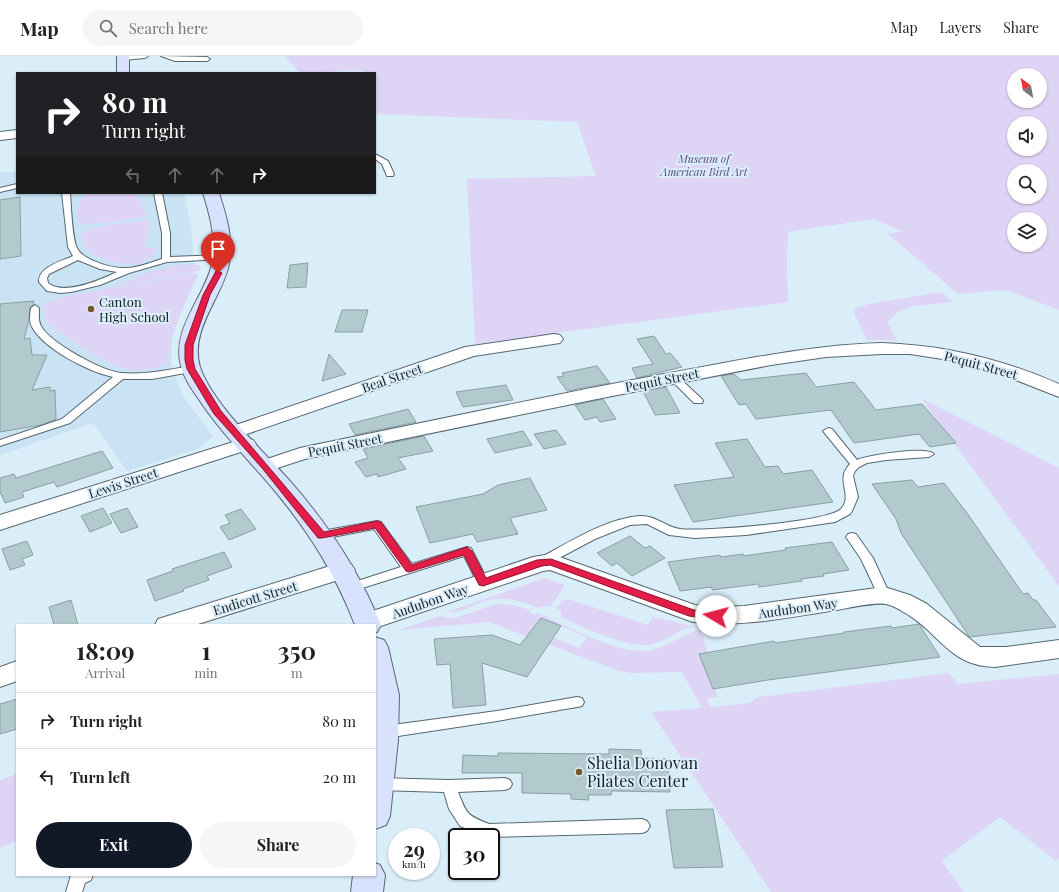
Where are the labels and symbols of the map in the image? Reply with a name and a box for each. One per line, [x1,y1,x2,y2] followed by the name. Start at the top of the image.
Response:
[1007,68,1047,108] north arrow
[660,151,749,179] park label: Museum of American Bird Art
[201,232,235,273] pin
[99,293,169,325] place label: Canton High School
[86,304,96,314] marker: Canton High School
[943,347,1020,383] street label: Pequit Street
[359,359,425,396] street label: Beal Street
[623,364,701,395] street label: Pequit Street
[306,429,384,460] street label: Pequit Street
[86,463,160,502] street label: Lewis Street
[211,577,299,618] street label: Endicott Street
[389,579,471,622] street label: Audubon Way
[756,593,839,622] street label: Audubon Way
[695,595,737,637] position arrow
[587,752,698,791] place label: Shelia Donovan Pilates Center
[574,767,584,777] marker: Shelia Donovan Pilates Center
[448,828,500,880] speed limit sign: 30

